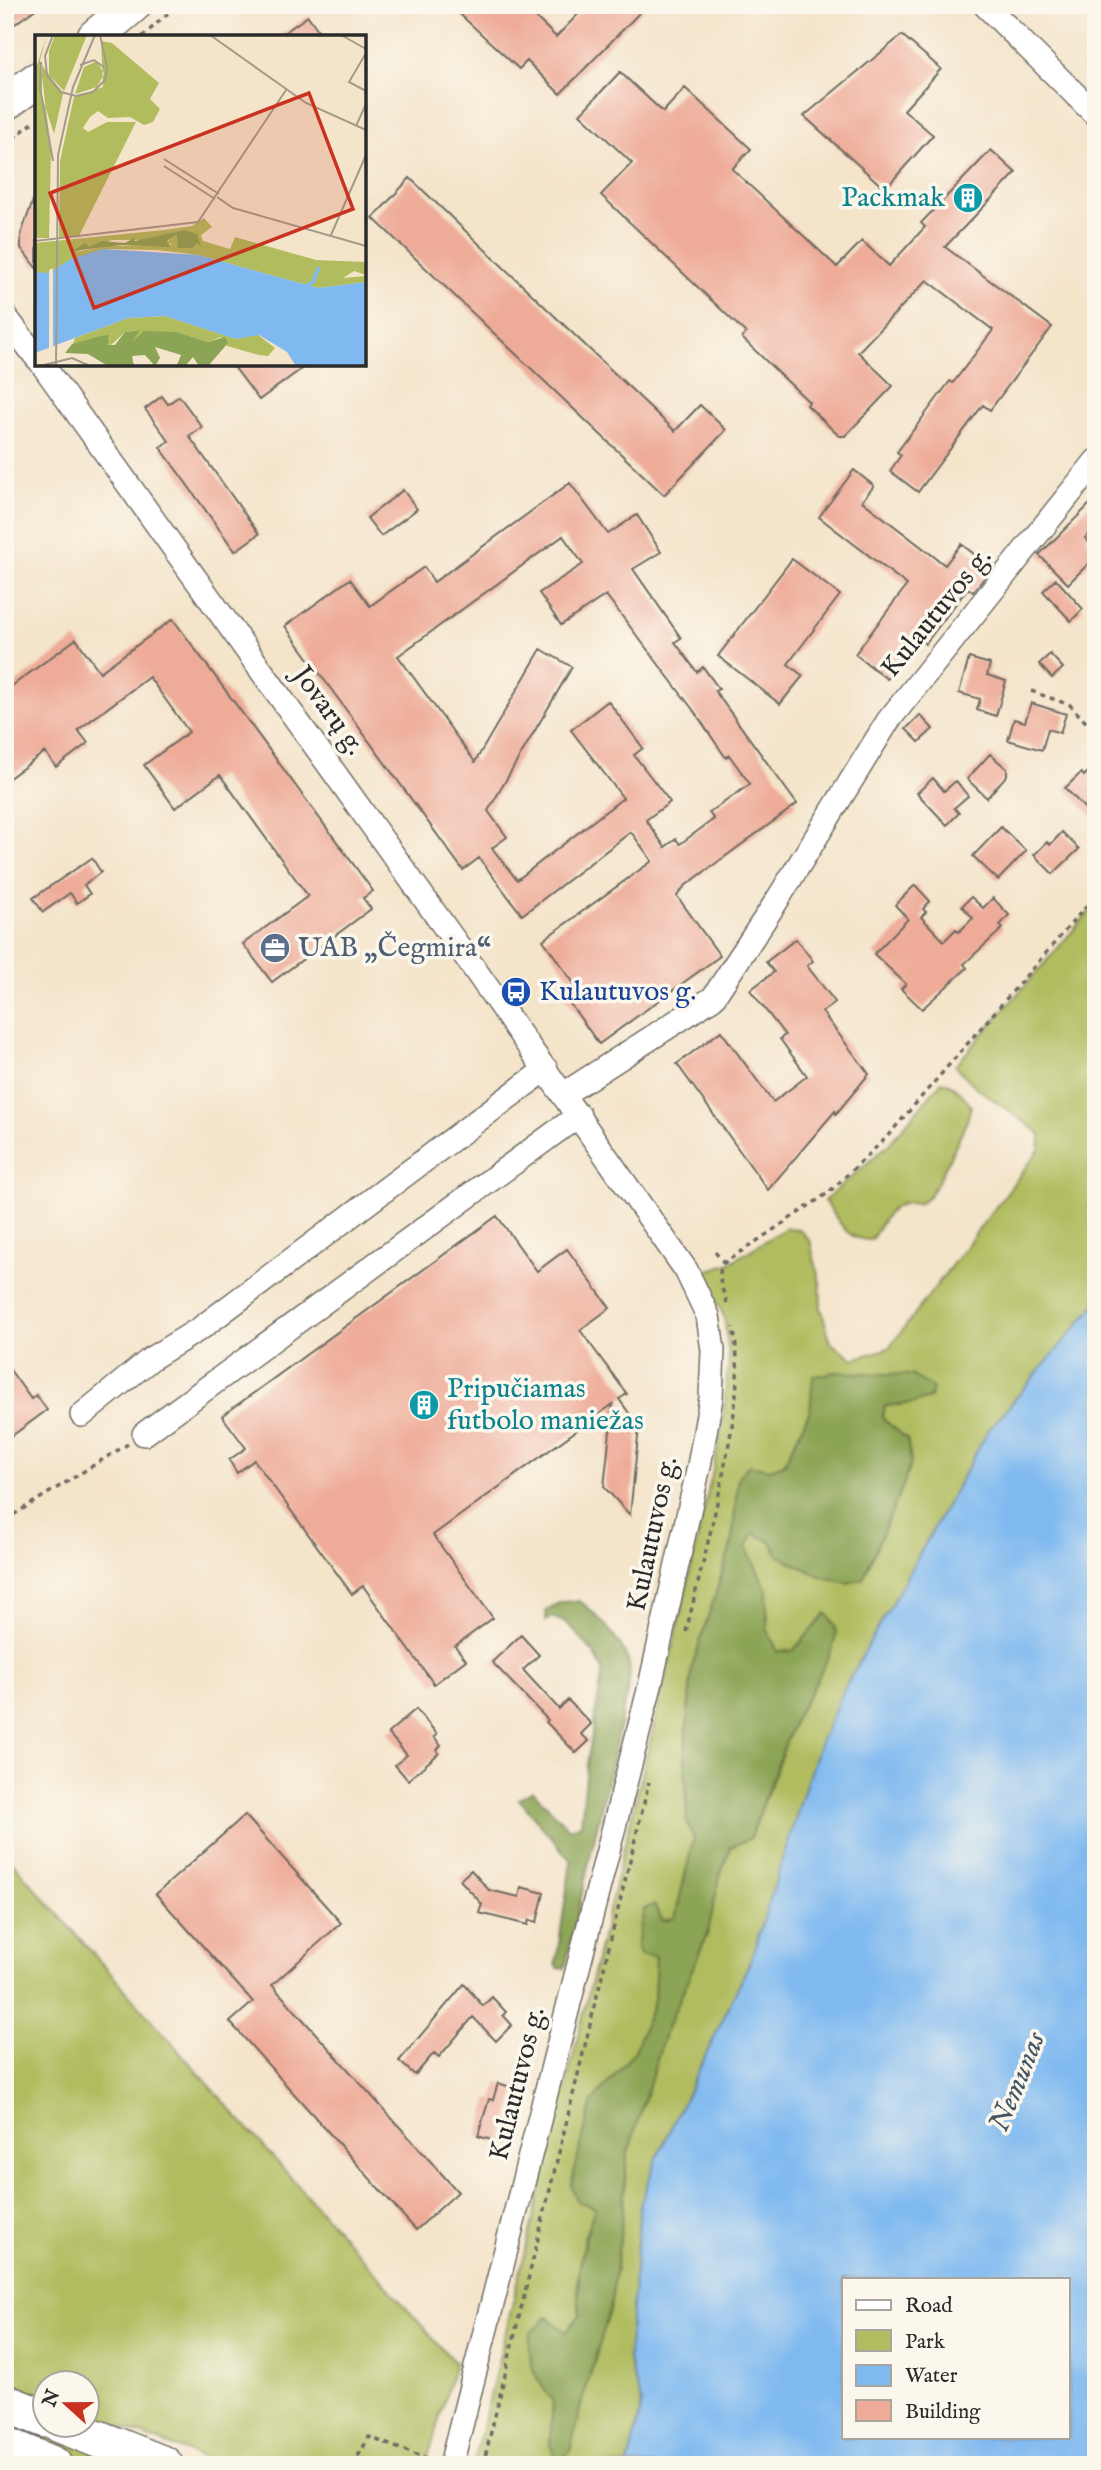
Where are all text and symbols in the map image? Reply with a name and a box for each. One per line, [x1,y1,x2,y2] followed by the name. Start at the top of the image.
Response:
[35,35,366,366] inset map
[841,181,946,216] place label: Packmak
[951,181,985,215] building icon: Packmak
[874,541,1000,685] street label: Kulautuvos g.
[282,657,372,762] street label: Jovarų g.
[258,931,292,965] office icon: UAB „Čegmira“
[298,931,491,966] place label: UAB „Čegmira“
[499,975,533,1009] bus stop icon: Kulautuvos g.
[539,975,696,1010] place label: Kulautuvos g.
[447,1372,644,1439] place label: Pripučiamas futbolo maniežas
[407,1388,441,1422] building icon: Pripučiamas futbolo maniežas
[620,1453,686,1615] street label: Kulautuvos g.
[482,2003,554,2165] street label: Kulautuvos g.
[981,2026,1055,2138] water label: Nemunas
[842,2278,1070,2438] legend
[905,2293,953,2320] text: Road
[905,2329,946,2356] text: Park
[905,2363,958,2390] text: Water
[32,2368,102,2438] north arrow
[37,2386,66,2412] text: N
[905,2399,981,2426] text: Building

